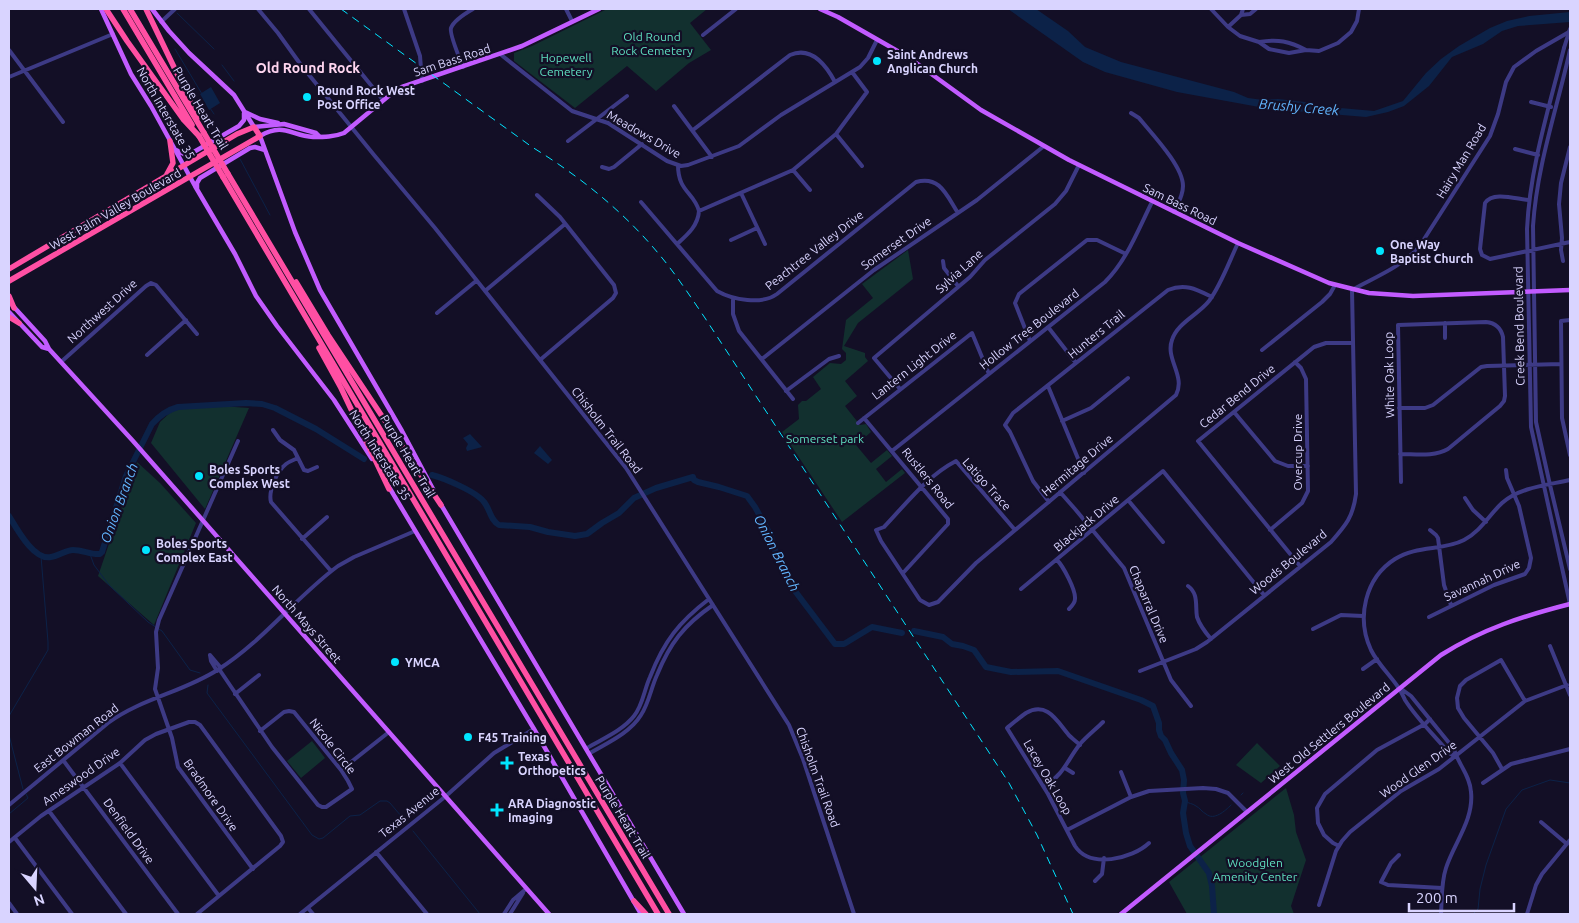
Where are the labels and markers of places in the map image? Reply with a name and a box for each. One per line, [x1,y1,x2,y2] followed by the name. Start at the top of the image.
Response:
[887,48,978,75] place label: Saint Andrews Anglican Church
[871,55,883,67] marker: Saint Andrews Anglican Church
[317,84,415,111] place label: Round Rock West Post Office
[301,91,313,103] marker: Round Rock West Post Office
[1390,238,1473,265] place label: One Way Baptist Church
[1374,245,1386,257] marker: One Way Baptist Church
[209,463,290,490] place label: Boles Sports Complex West
[193,470,205,482] marker: Boles Sports Complex West
[156,537,233,564] place label: Boles Sports Complex East
[140,544,152,556] marker: Boles Sports Complex East
[389,656,401,668] marker: YMCA
[405,656,440,669] place label: YMCA
[462,731,474,743] marker: F45 Training
[478,731,547,744] place label: F45 Training
[518,750,586,777] place label: Texas Orthopetics
[500,756,514,770] marker: Texas Orthopetics
[508,797,596,824] place label: ARA Diagnostic Imaging
[490,803,504,817] marker: ARA Diagnostic Imaging

